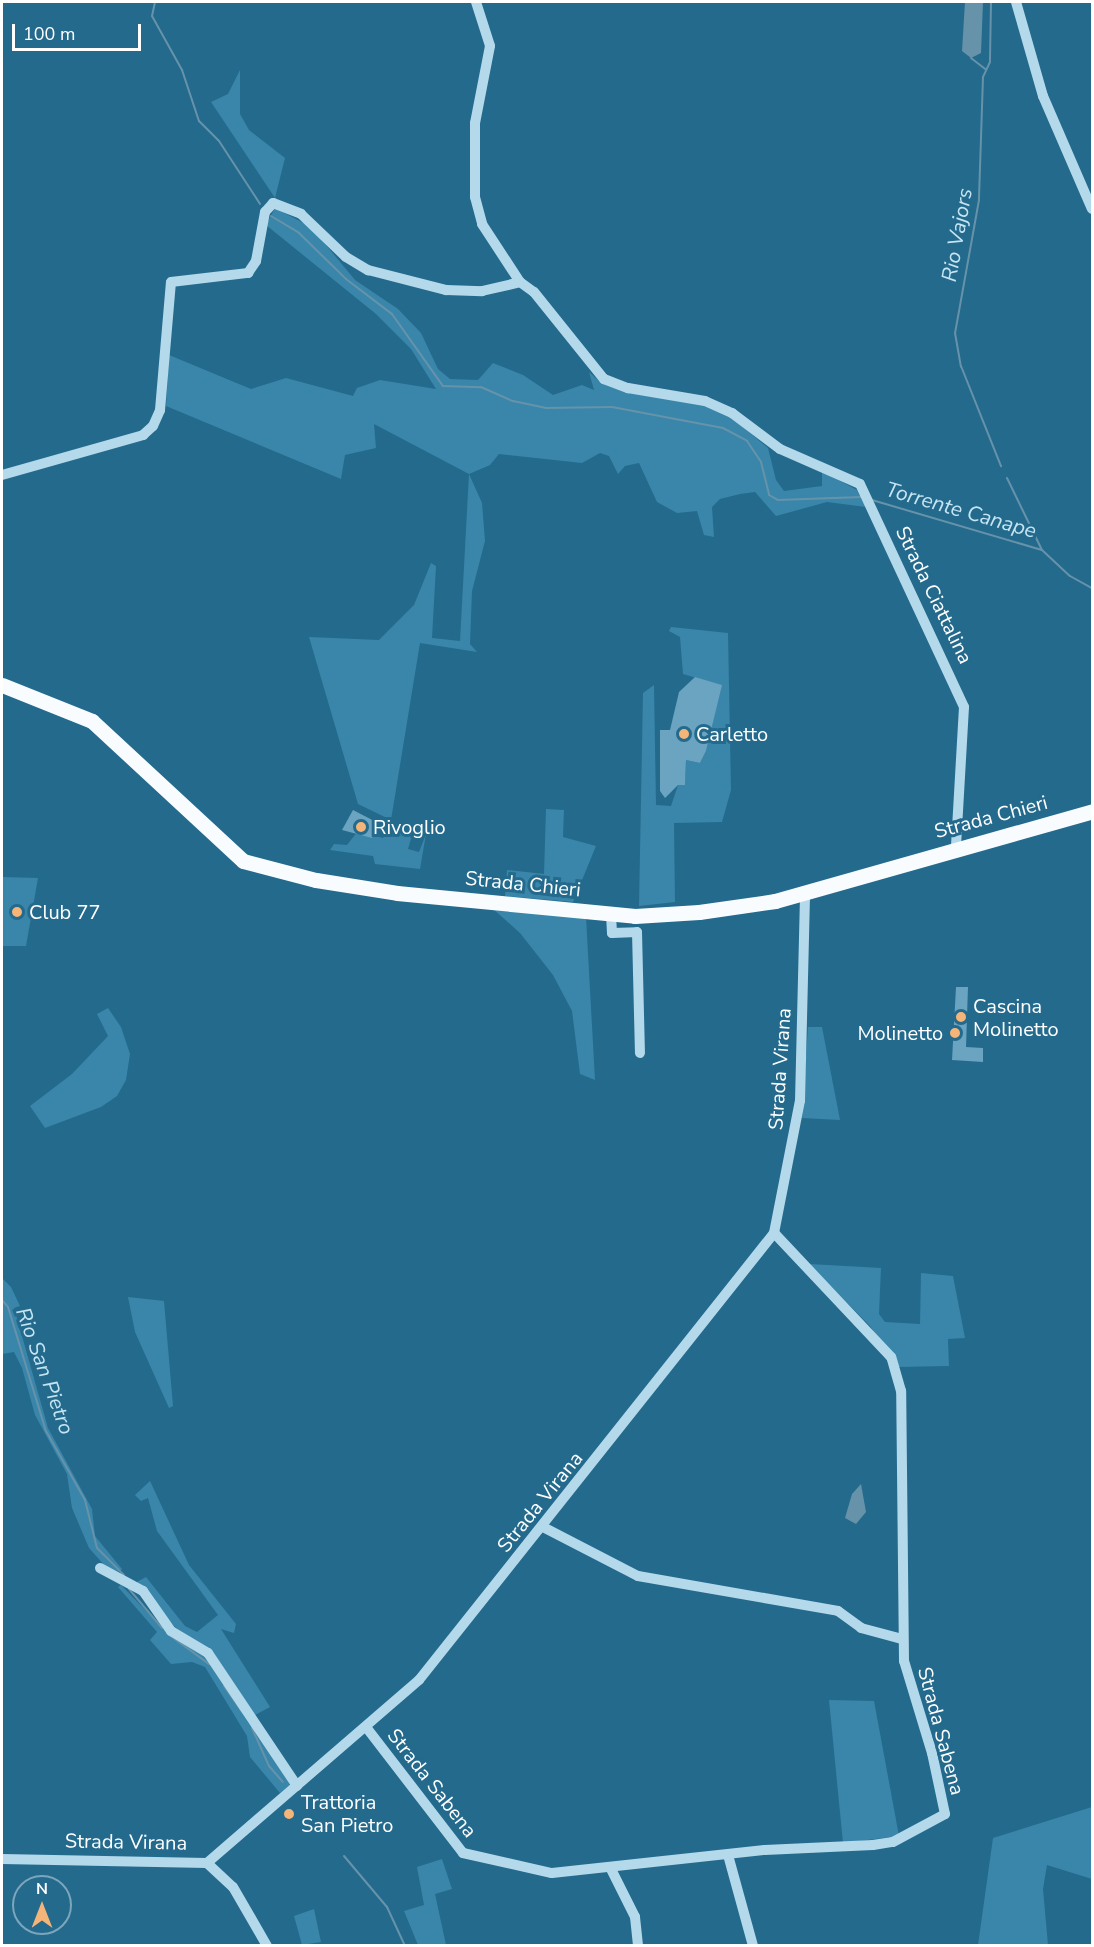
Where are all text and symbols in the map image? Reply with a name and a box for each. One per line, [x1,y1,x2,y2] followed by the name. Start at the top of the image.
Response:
[15,12,144,50] scale bar
[23,22,75,46] text: 100 m
[936,186,978,284] water label: Rio Vajors
[883,476,1039,544] water label: Torrente Canape
[890,522,978,668] street label: Strada Ciattalina
[696,722,768,746] place label: Carletto
[677,727,691,741] marker: Carletto
[932,790,1050,844] street label: Strada Chieri
[373,815,446,839] place label: Rivoglio
[354,820,368,834] marker: Rivoglio
[464,866,582,902] street label: Strada Chieri
[29,900,100,924] place label: Club 77
[10,905,24,919] marker: Club 77
[973,994,1059,1041] place label: Cascina Molinetto
[764,1007,796,1131] street label: Strada Virana
[954,1010,968,1024] marker: Cascina Molinetto
[857,1021,943,1045] place label: Molinetto
[948,1026,962,1040] marker: Molinetto
[10,1304,80,1438] water label: Rio San Pietro
[492,1447,588,1557] street label: Strada Virana
[912,1664,970,1798] street label: Strada Sabena
[382,1724,482,1842] street label: Strada Sabena
[301,1790,393,1837] place label: Trattoria San Pietro
[282,1807,296,1821] marker: Trattoria San Pietro
[65,1829,187,1855] street label: Strada Virana
[12,1875,72,1935] north arrow
[36,1878,48,1900] text: N

